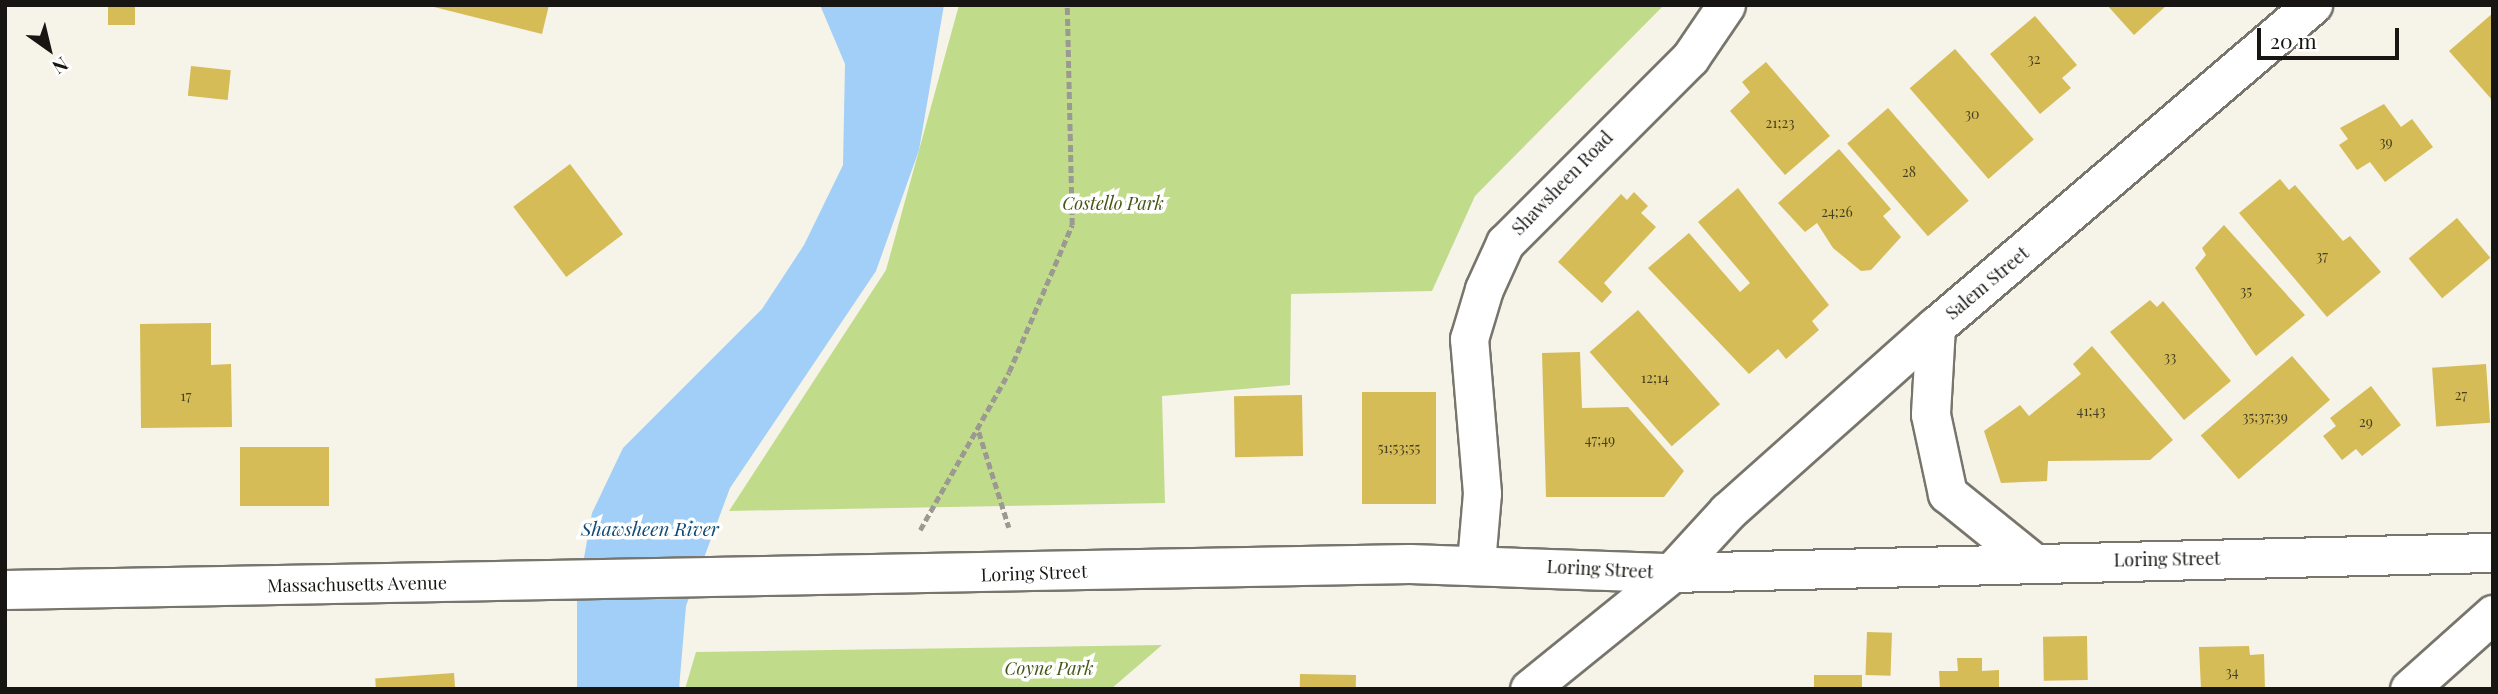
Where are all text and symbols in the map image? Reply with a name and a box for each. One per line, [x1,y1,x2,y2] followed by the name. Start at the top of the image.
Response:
[14,14,84,84] north arrow
[2260,14,2402,58] scale bar
[2270,26,2317,54] text: 20 m
[2027,51,2041,67] house number: 32
[48,52,74,81] text: N
[1965,106,1979,122] house number: 30
[1766,115,1794,131] house number: 21;23
[1507,127,1617,239] street label: Shawsheen Road
[2379,134,2393,150] house number: 39
[1902,164,1916,180] house number: 28
[1062,192,1164,214] park label: Costello Park
[1821,204,1853,220] house number: 24;26
[1941,242,2033,324] street label: Salem Street
[2316,248,2328,264] house number: 37
[2240,283,2252,299] house number: 35
[2164,349,2176,365] house number: 33
[1641,370,1669,386] house number: 12;14
[2455,387,2467,403] house number: 27
[181,388,191,404] house number: 17
[2076,403,2106,419] house number: 41;43
[2242,409,2288,425] house number: 35;37;39
[2359,414,2373,430] house number: 29
[1585,432,1615,448] house number: 47;49
[1378,440,1420,456] house number: 51;53;55
[581,518,719,540] water label: Shawsheen River
[2114,547,2220,571] street label: Loring Street
[1546,555,1654,583] street label: Loring Street
[980,560,1088,586] street label: Loring Street
[267,572,447,596] street label: Massachusetts Avenue
[1005,657,1093,679] park label: Coyne Park
[2225,664,2239,680] house number: 34

